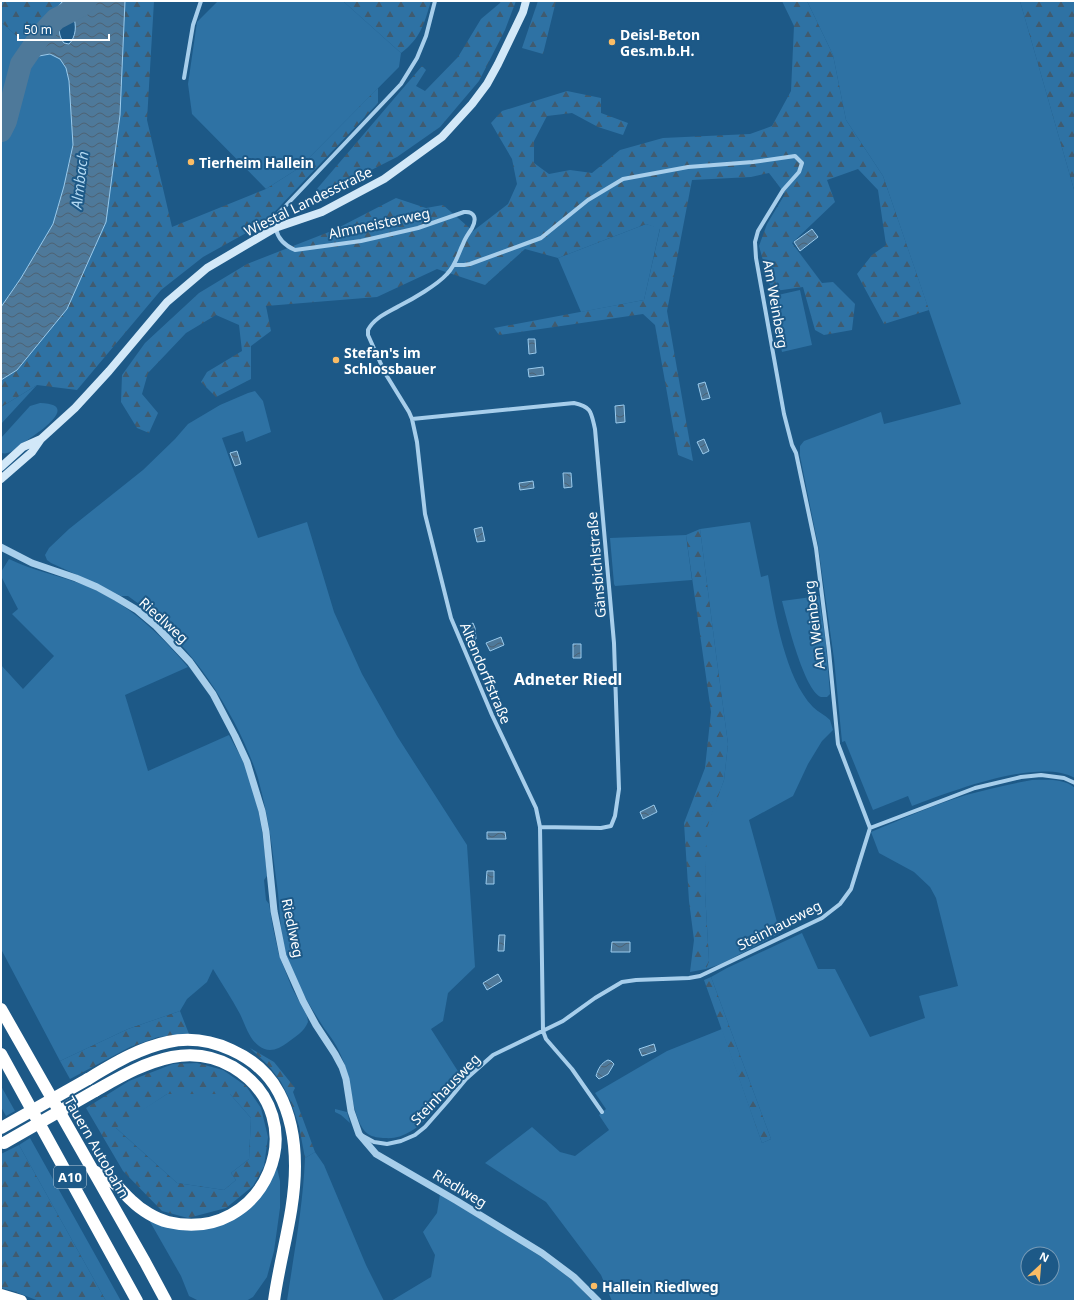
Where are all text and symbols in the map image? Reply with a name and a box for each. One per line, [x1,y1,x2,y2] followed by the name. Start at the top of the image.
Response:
[18,16,109,42] scale bar
[24,21,52,38] text: 50 m
[620,25,700,60] place label: Deisl-Beton Ges.m.b.H.
[607,37,617,47] marker: Deisl-Beton Ges.m.b.H.
[65,150,92,211] water label: Almbach
[199,153,314,172] place label: Tierheim Hallein
[186,157,196,167] marker: Tierheim Hallein
[241,162,375,240] street label: Wiestal Landesstraße
[327,203,431,243] street label: Almmeisterweg
[759,258,793,350] street label: Am Weinberg
[344,343,437,378] place label: Stefan's im Schlossbauer
[331,355,341,365] marker: Stefan's im Schlossbauer
[582,511,610,619] street label: Gänsbichlstraße
[799,580,829,670] street label: Am Weinberg
[135,593,193,647] street label: Riedlweg
[456,619,516,727] street label: Altendorffstraße
[514,668,622,690] district label: Adneter Riedl
[734,896,824,954] street label: Steinhausweg
[277,897,309,959] street label: Riedlweg
[406,1049,484,1129] street label: Steinhausweg
[60,1093,134,1201] street label: Tauern Autobahn
[429,1164,491,1212] street label: Riedlweg
[54,1166,86,1188] road number: A10
[1020,1246,1060,1286] north arrow
[1037,1248,1052,1265] text: N
[602,1277,719,1296] place label: Hallein Riedlweg
[589,1281,599,1291] marker: Hallein Riedlweg

